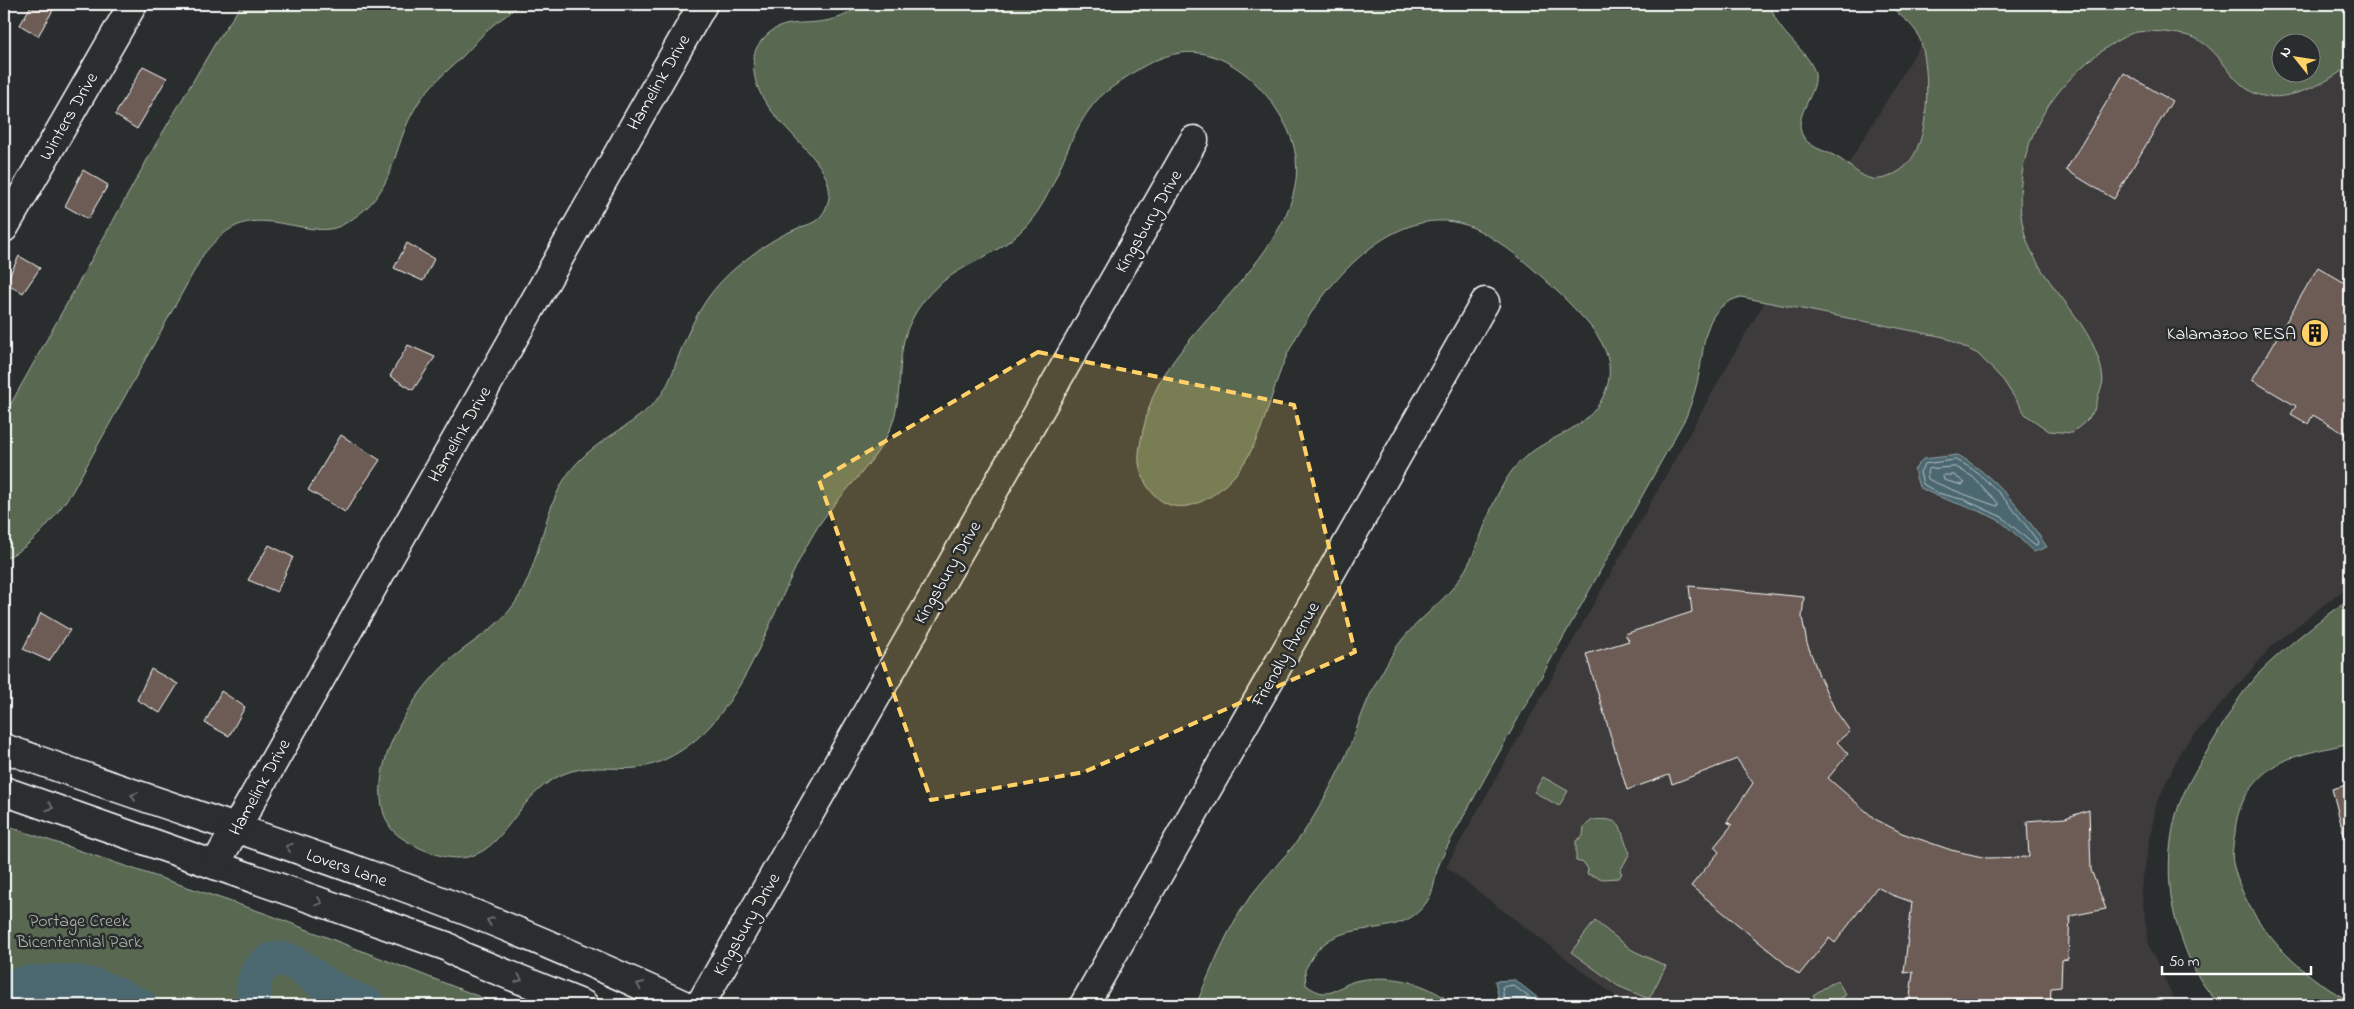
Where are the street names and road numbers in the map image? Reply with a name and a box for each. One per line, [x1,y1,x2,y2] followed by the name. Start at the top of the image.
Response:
[622,29,698,136] street label: Hamelink Drive
[34,67,106,166] street label: Winters Drive
[1110,165,1191,279] street label: Kingsbury Drive
[423,381,499,488] street label: Hamelink Drive
[909,516,990,630] street label: Kingsbury Drive
[1246,597,1328,713] street label: Friendly Avenue
[223,734,299,841] street label: Hamelink Drive
[302,843,391,895] street label: Lovers Lane
[708,868,789,982] street label: Kingsbury Drive

